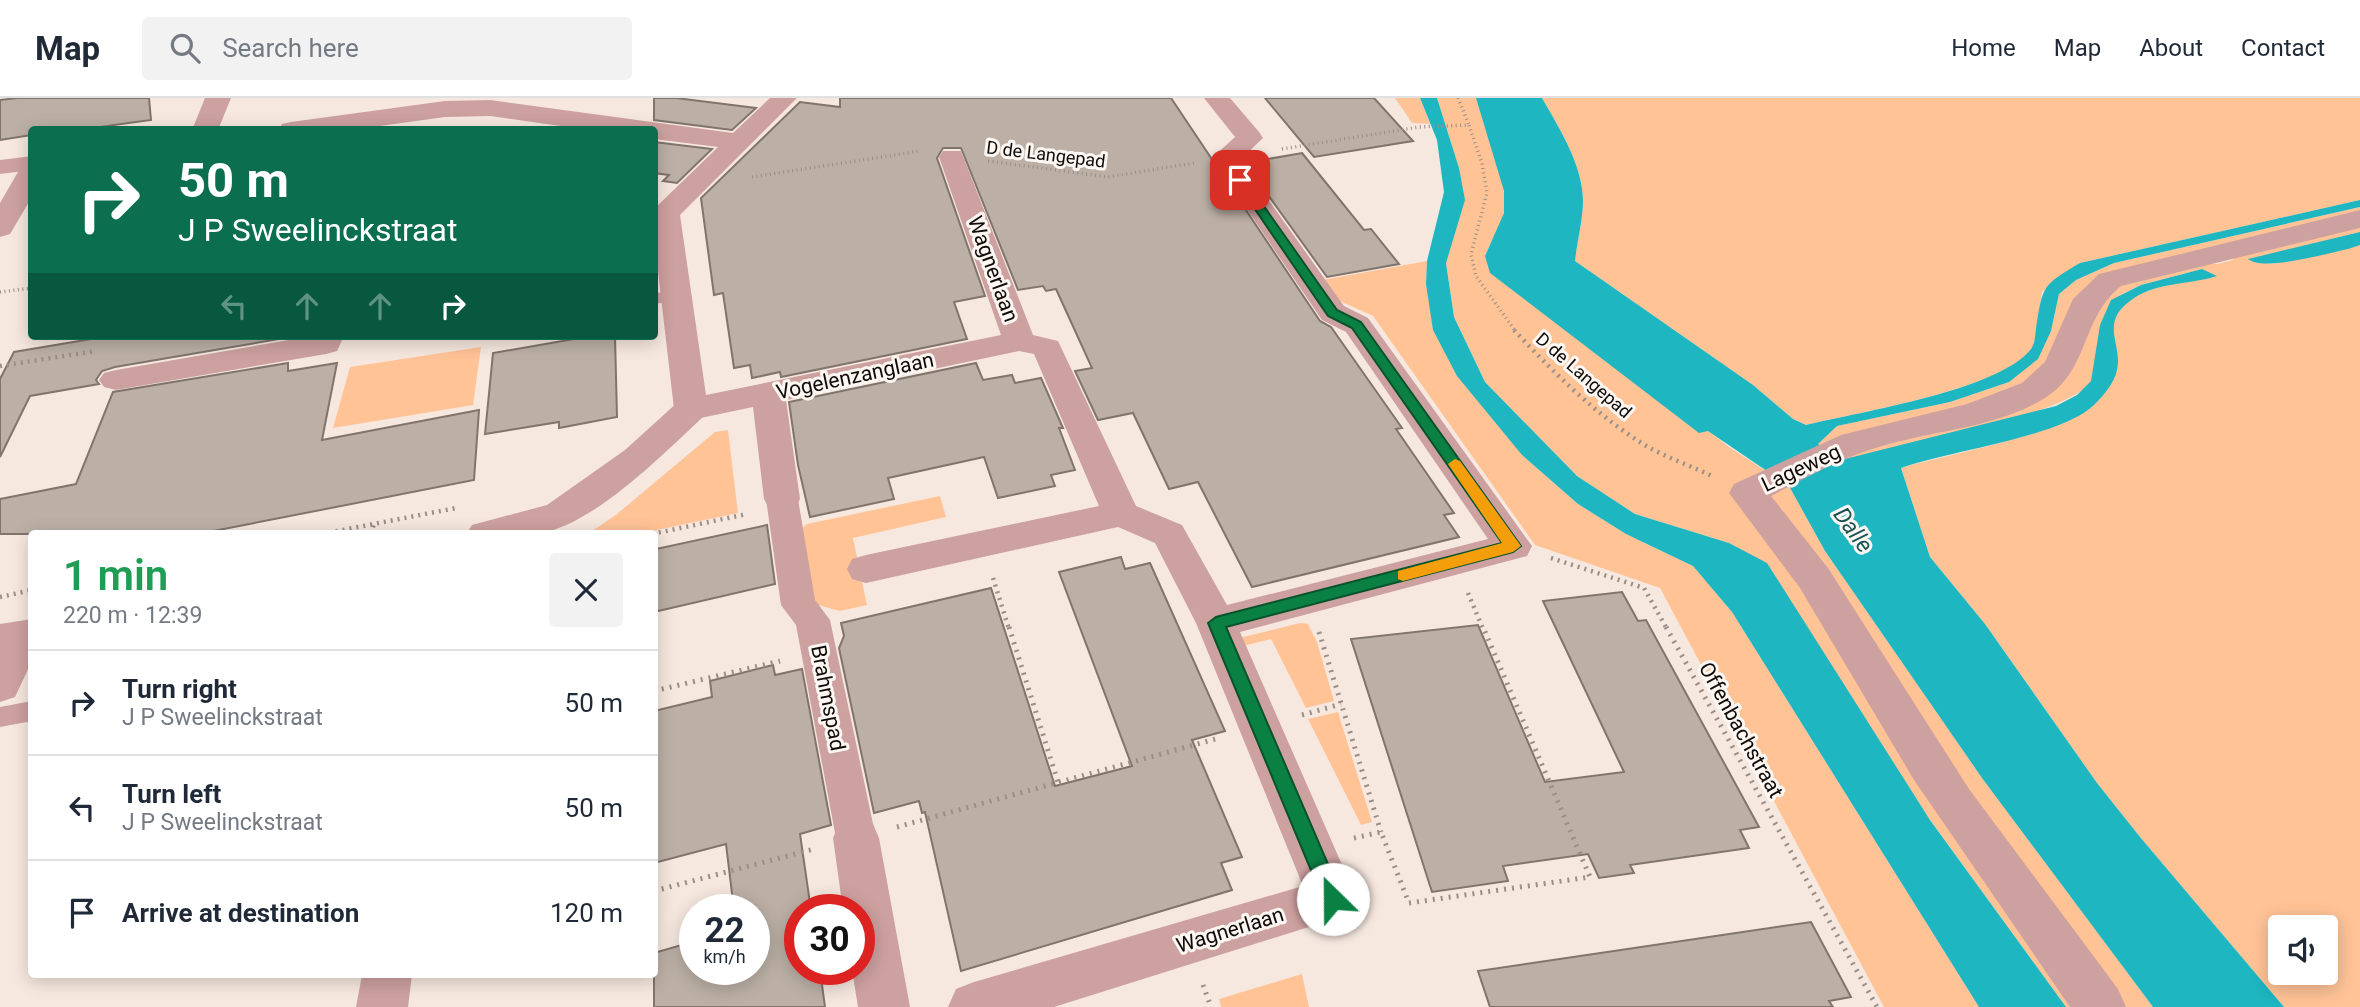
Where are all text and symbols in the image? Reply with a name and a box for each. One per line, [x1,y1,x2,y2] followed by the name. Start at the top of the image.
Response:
[142,17,632,80] search box
[35,29,100,68] text: Map
[166,29,204,67] icon: search
[222,33,359,63] text: Search here
[1951,34,2016,62] text: Home
[2054,34,2101,62] text: Map
[2139,34,2203,62] text: About
[2241,34,2325,62] text: Contact
[985,136,1107,172] street label: D de Langepad
[1210,150,1270,210] pin
[178,152,289,209] text: 50 m
[63,154,154,245] icon: right
[1221,161,1259,199] icon: arrive
[178,211,457,249] text: J P Sweelinckstraat
[963,213,1023,325] street label: Wagnerlaan
[215,287,253,325] icon: left
[288,287,326,325] icon: ahead
[361,287,399,325] icon: ahead
[434,287,472,325] icon: right
[1532,328,1636,422] street label: D de Langepad
[774,348,936,404] street label: Vogelenzanglaan
[1758,439,1844,497] street label: Lageweg
[1828,502,1879,558] water label: Dalle
[63,551,168,600] text: 1 min
[549,553,623,627] button: close
[63,602,202,629] text: 220 m · 12:39
[806,643,850,753] street label: Brahmspad
[1694,658,1788,802] street label: Offenbachstraat
[122,674,237,704] text: Turn right
[63,684,101,722] icon: right
[565,688,623,718] text: 50 m
[122,704,323,731] text: J P Sweelinckstraat
[122,779,221,809] text: Turn left
[63,789,101,827] icon: left
[565,793,623,823] text: 50 m
[122,809,323,836] text: J P Sweelinckstraat
[1296,862,1370,936] position arrow
[63,894,101,932] icon: arrive
[784,894,875,985] speed limit sign: 30
[122,898,359,928] text: Arrive at destination
[550,898,623,928] text: 120 m
[1173,902,1287,958] street label: Wagnerlaan
[704,910,745,951] text: 22
[2268,915,2338,985] map controls
[2268,915,2338,985] button: sound
[703,946,746,967] text: km/h

